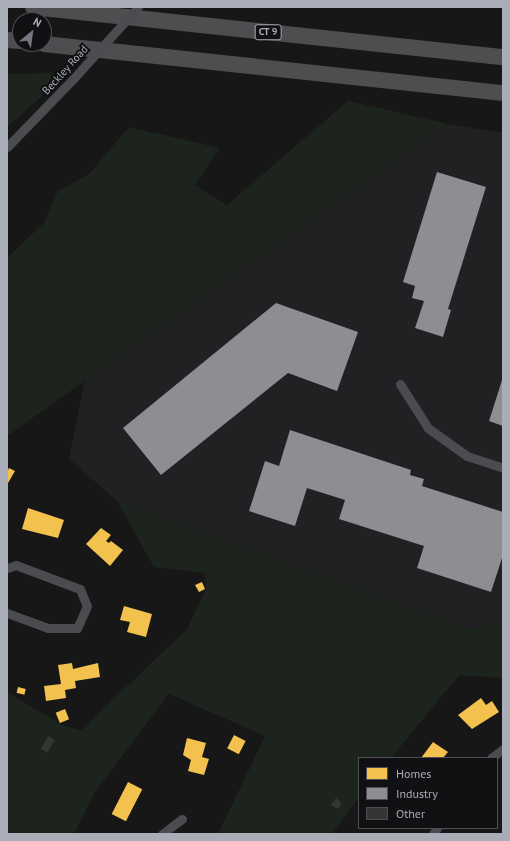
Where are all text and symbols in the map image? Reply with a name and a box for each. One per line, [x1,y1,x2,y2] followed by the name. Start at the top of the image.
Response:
[12,12,52,52] north arrow
[31,14,44,30] text: N
[254,24,282,40] road number: CT 9
[39,43,91,97] street label: Beckley Road
[358,757,498,829] legend
[396,766,431,781] text: Homes
[396,786,438,801] text: Industry
[396,806,425,821] text: Other

